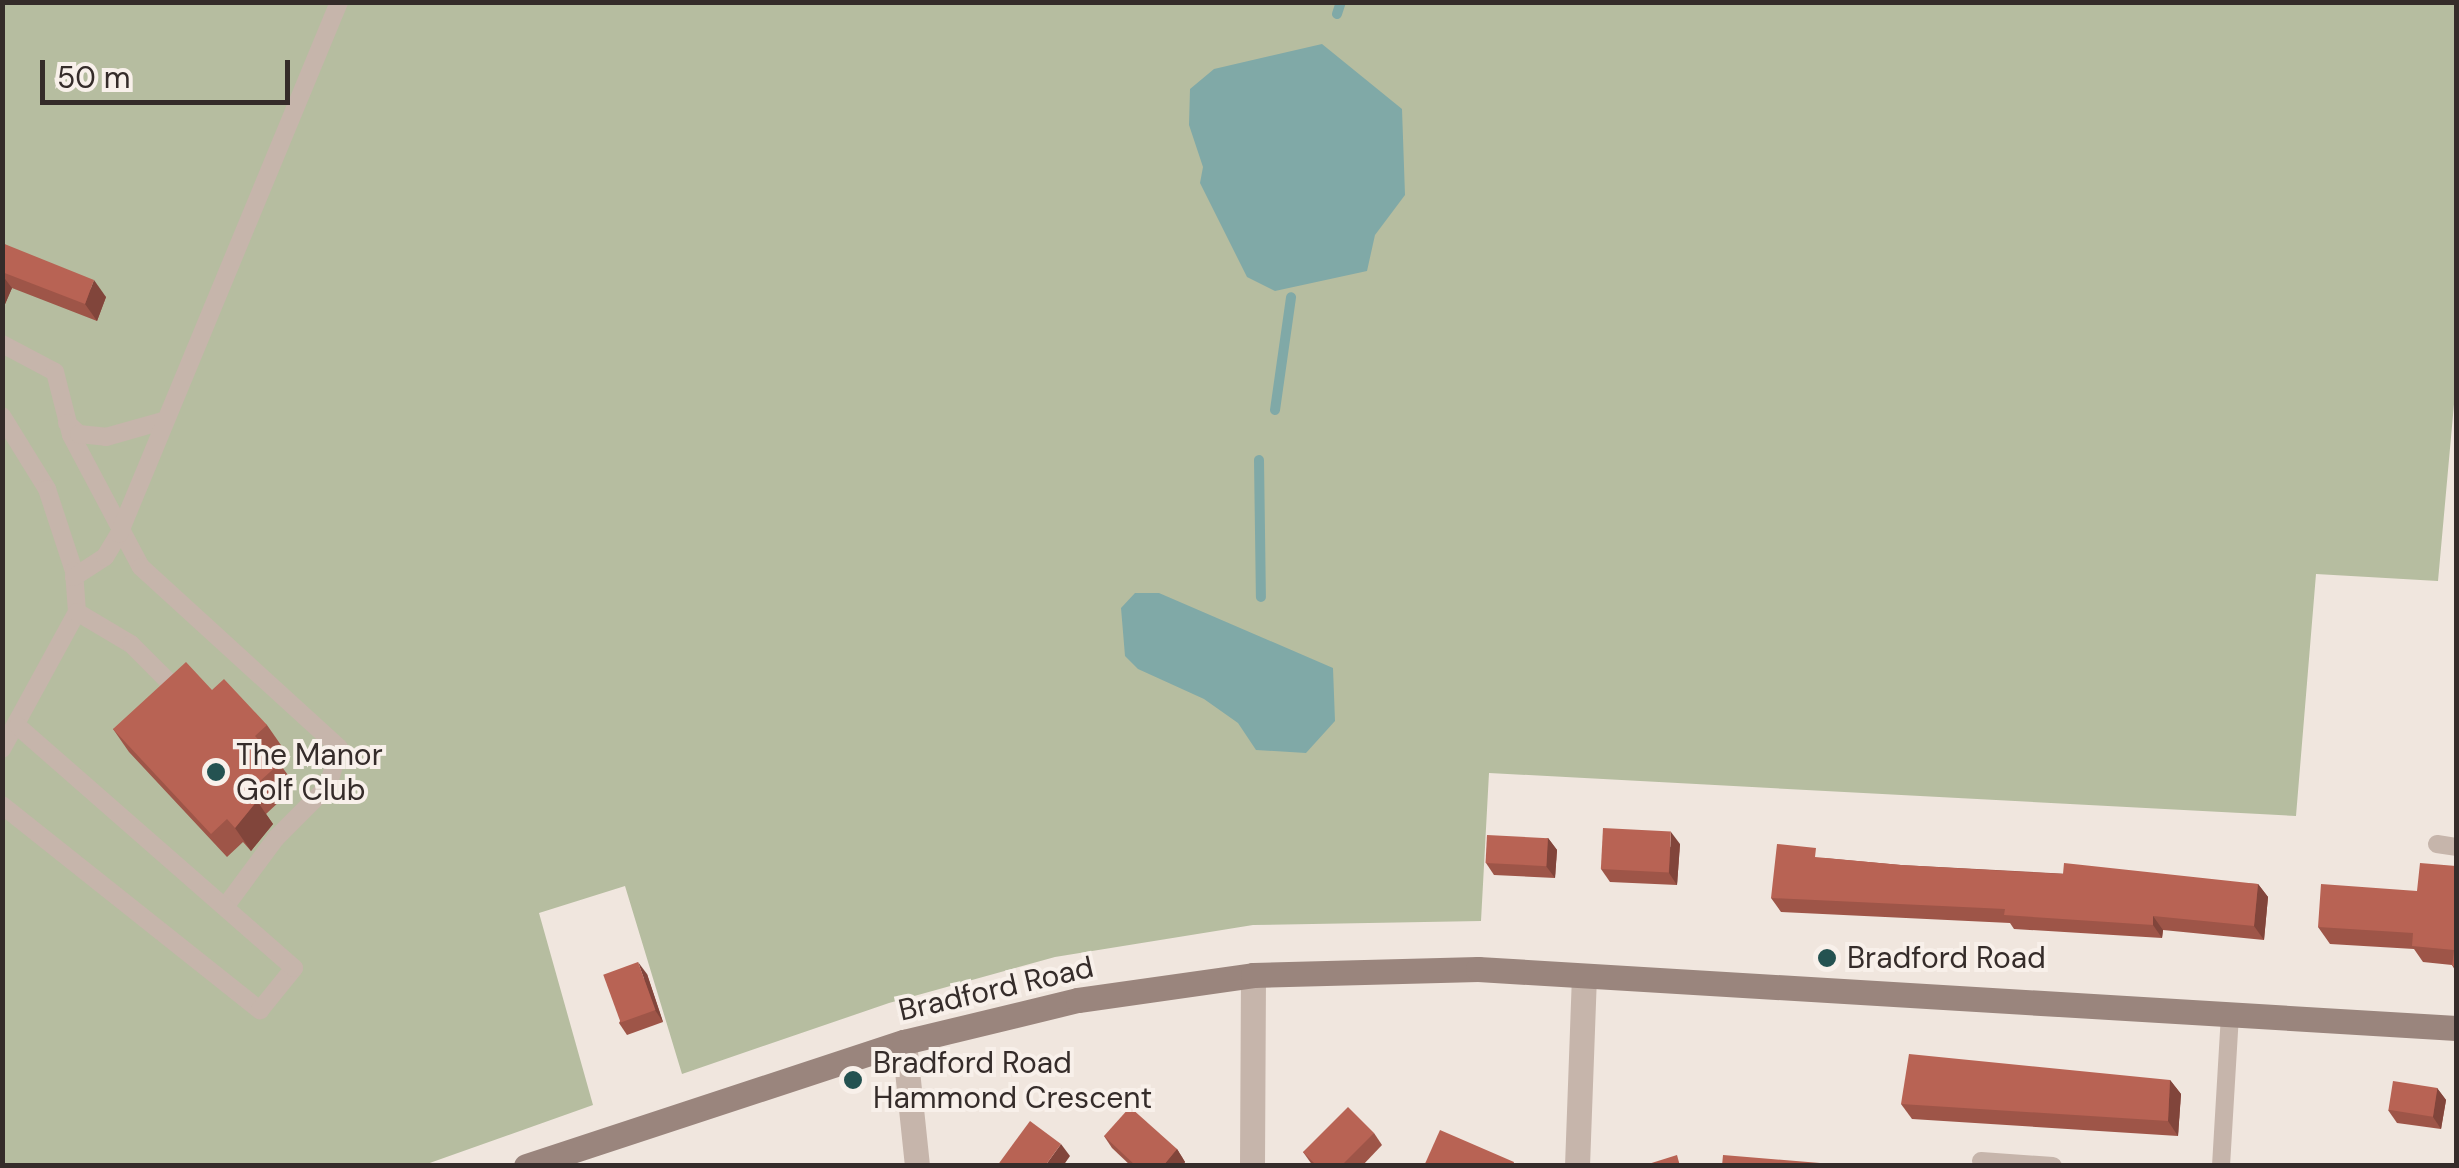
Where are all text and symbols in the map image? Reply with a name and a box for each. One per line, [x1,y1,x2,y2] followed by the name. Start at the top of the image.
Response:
[45,40,295,102] scale bar
[57,58,131,97] text: 50 m
[236,737,383,808] place label: The Manor Golf Club
[205,761,227,783] marker: The Manor Golf Club
[1847,940,2046,976] place label: Bradford Road
[1816,947,1838,969] marker: Bradford Road
[895,949,1097,1029] street label: Bradford Road
[873,1045,1152,1116] place label: Bradford Road Hammond Crescent
[842,1069,864,1091] marker: Bradford Road Hammond Crescent

